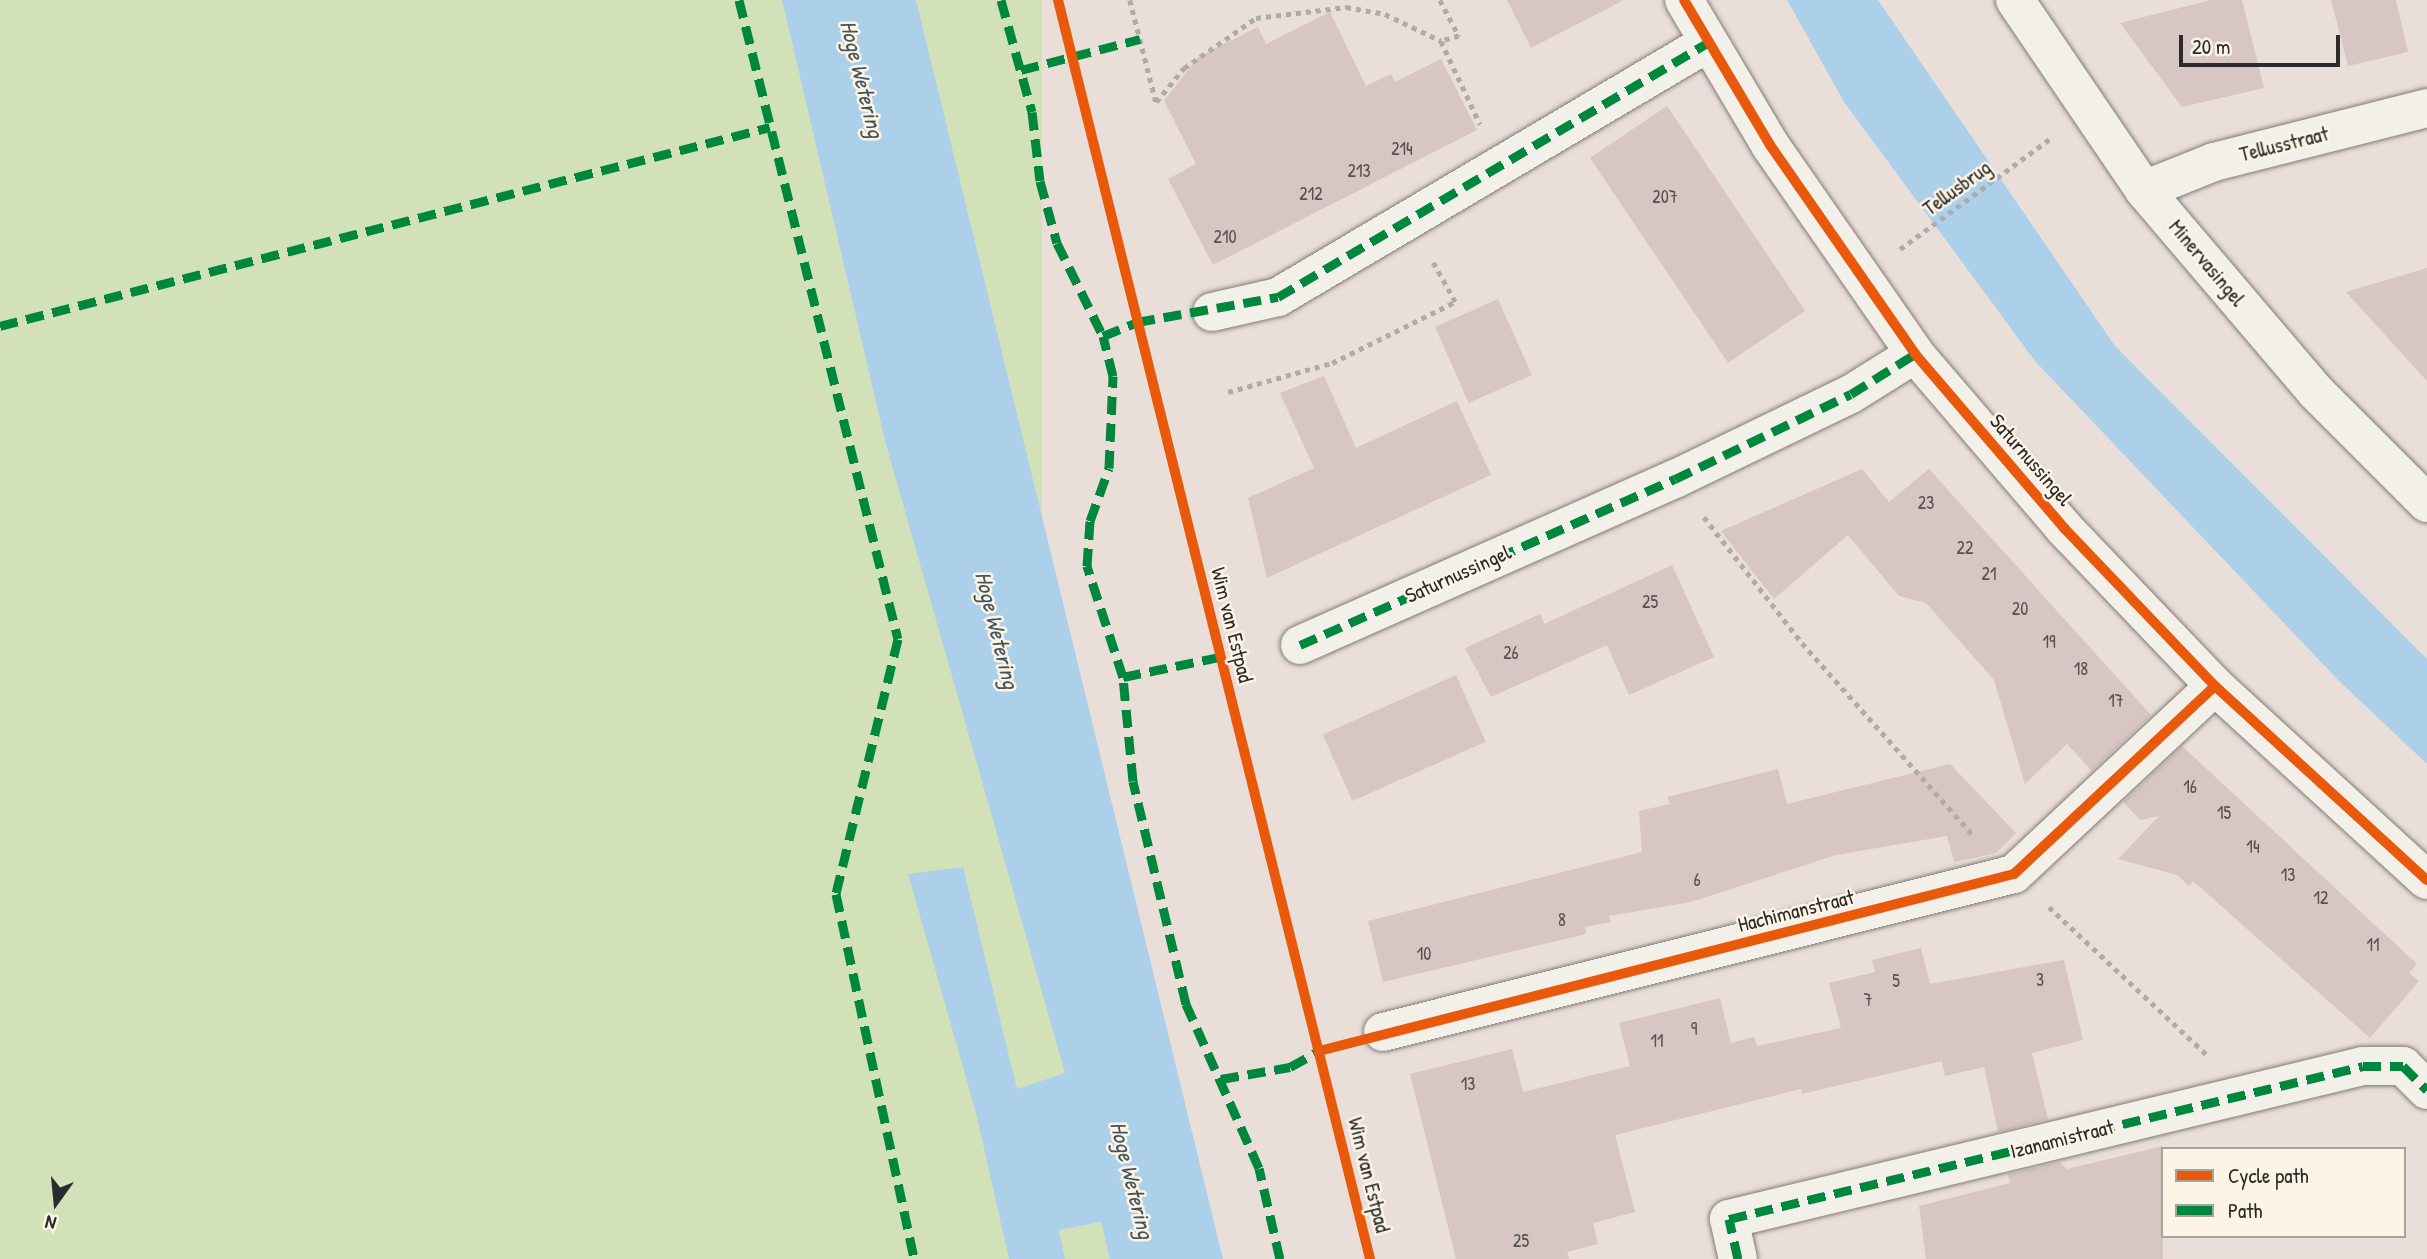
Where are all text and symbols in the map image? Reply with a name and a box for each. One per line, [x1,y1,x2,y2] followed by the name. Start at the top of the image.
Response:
[834,18,890,140] water label: Hoge Wetering
[2182,21,2343,65] scale bar
[2192,32,2230,61] text: 20 m
[2237,121,2331,167] street label: Tellusstraat
[1391,138,1413,160] house number: 214
[1918,155,1996,221] street label: Tellusbrug
[1347,160,1371,182] house number: 213
[1299,183,1323,205] house number: 212
[1652,186,1678,208] house number: 207
[2163,215,2251,311] street label: Minervasingel
[1213,226,1237,248] house number: 210
[1984,409,2078,511] street label: Saturnussingel
[1918,492,1934,514] house number: 23
[1957,537,1973,559] house number: 22
[1401,539,1515,609] street label: Saturnussingel
[1982,563,1996,585] house number: 21
[1206,565,1258,685] street label: Wim van Estpad
[969,569,1025,691] water label: Hoge Wetering
[1642,591,1658,613] house number: 25
[2012,598,2028,620] house number: 20
[2042,631,2056,653] house number: 19
[1503,642,1519,664] house number: 26
[2074,658,2088,680] house number: 18
[2108,690,2124,712] house number: 17
[2183,776,2197,798] house number: 16
[2217,802,2231,824] house number: 15
[2246,836,2260,858] house number: 14
[2281,864,2295,886] house number: 13
[1693,869,1701,891] house number: 6
[1735,884,1857,938] street label: Hachimanstraat
[2314,887,2328,909] house number: 12
[1558,909,1566,931] house number: 8
[2366,934,2380,956] house number: 11
[1417,943,1431,965] house number: 10
[2036,969,2044,991] house number: 3
[1892,970,1900,992] house number: 5
[1864,989,1872,1011] house number: 7
[1691,1018,1697,1040] house number: 9
[1650,1030,1664,1052] house number: 11
[1461,1073,1475,1095] house number: 13
[2008,1114,2116,1164] street label: Izanamistraat
[1343,1115,1395,1235] street label: Wim van Estpad
[1104,1119,1160,1241] water label: Hoge Wetering
[2161,1147,2406,1238] legend
[2228,1161,2309,1190] text: Cycle path
[21,1168,91,1238] north arrow
[2228,1196,2262,1225] text: Path
[42,1209,59,1237] text: N
[1513,1230,1529,1252] house number: 25

